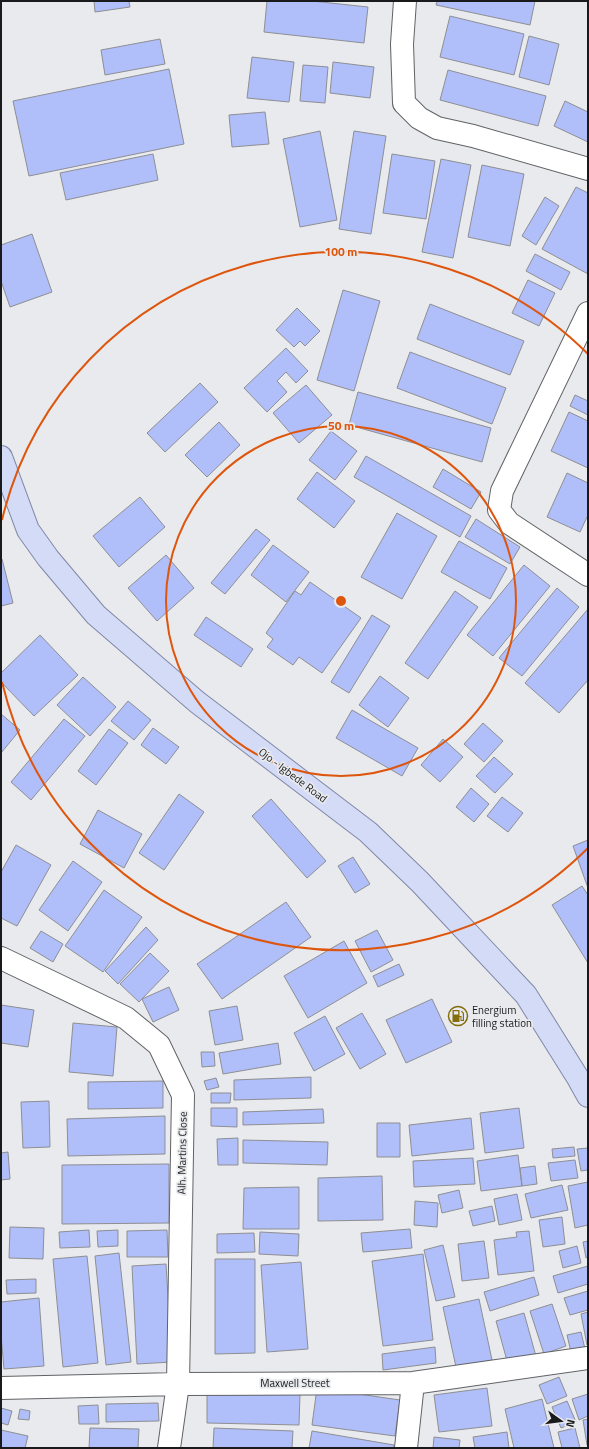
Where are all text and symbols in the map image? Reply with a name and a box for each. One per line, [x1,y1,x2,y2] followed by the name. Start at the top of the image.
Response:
[325,242,357,261] text: 100 m
[328,416,354,435] text: 50 m
[334,594,348,608] centre of rings
[255,744,331,806] street label: Ojo - Igbede Road
[472,1002,532,1031] place label: Energium filling station
[447,1005,469,1027] fuel station icon: Energium filling station
[173,1111,191,1195] street label: Alh. Martins Close
[260,1375,330,1391] street label: Maxwell Street
[541,1401,581,1441] north arrow
[562,1418,579,1429] text: N

